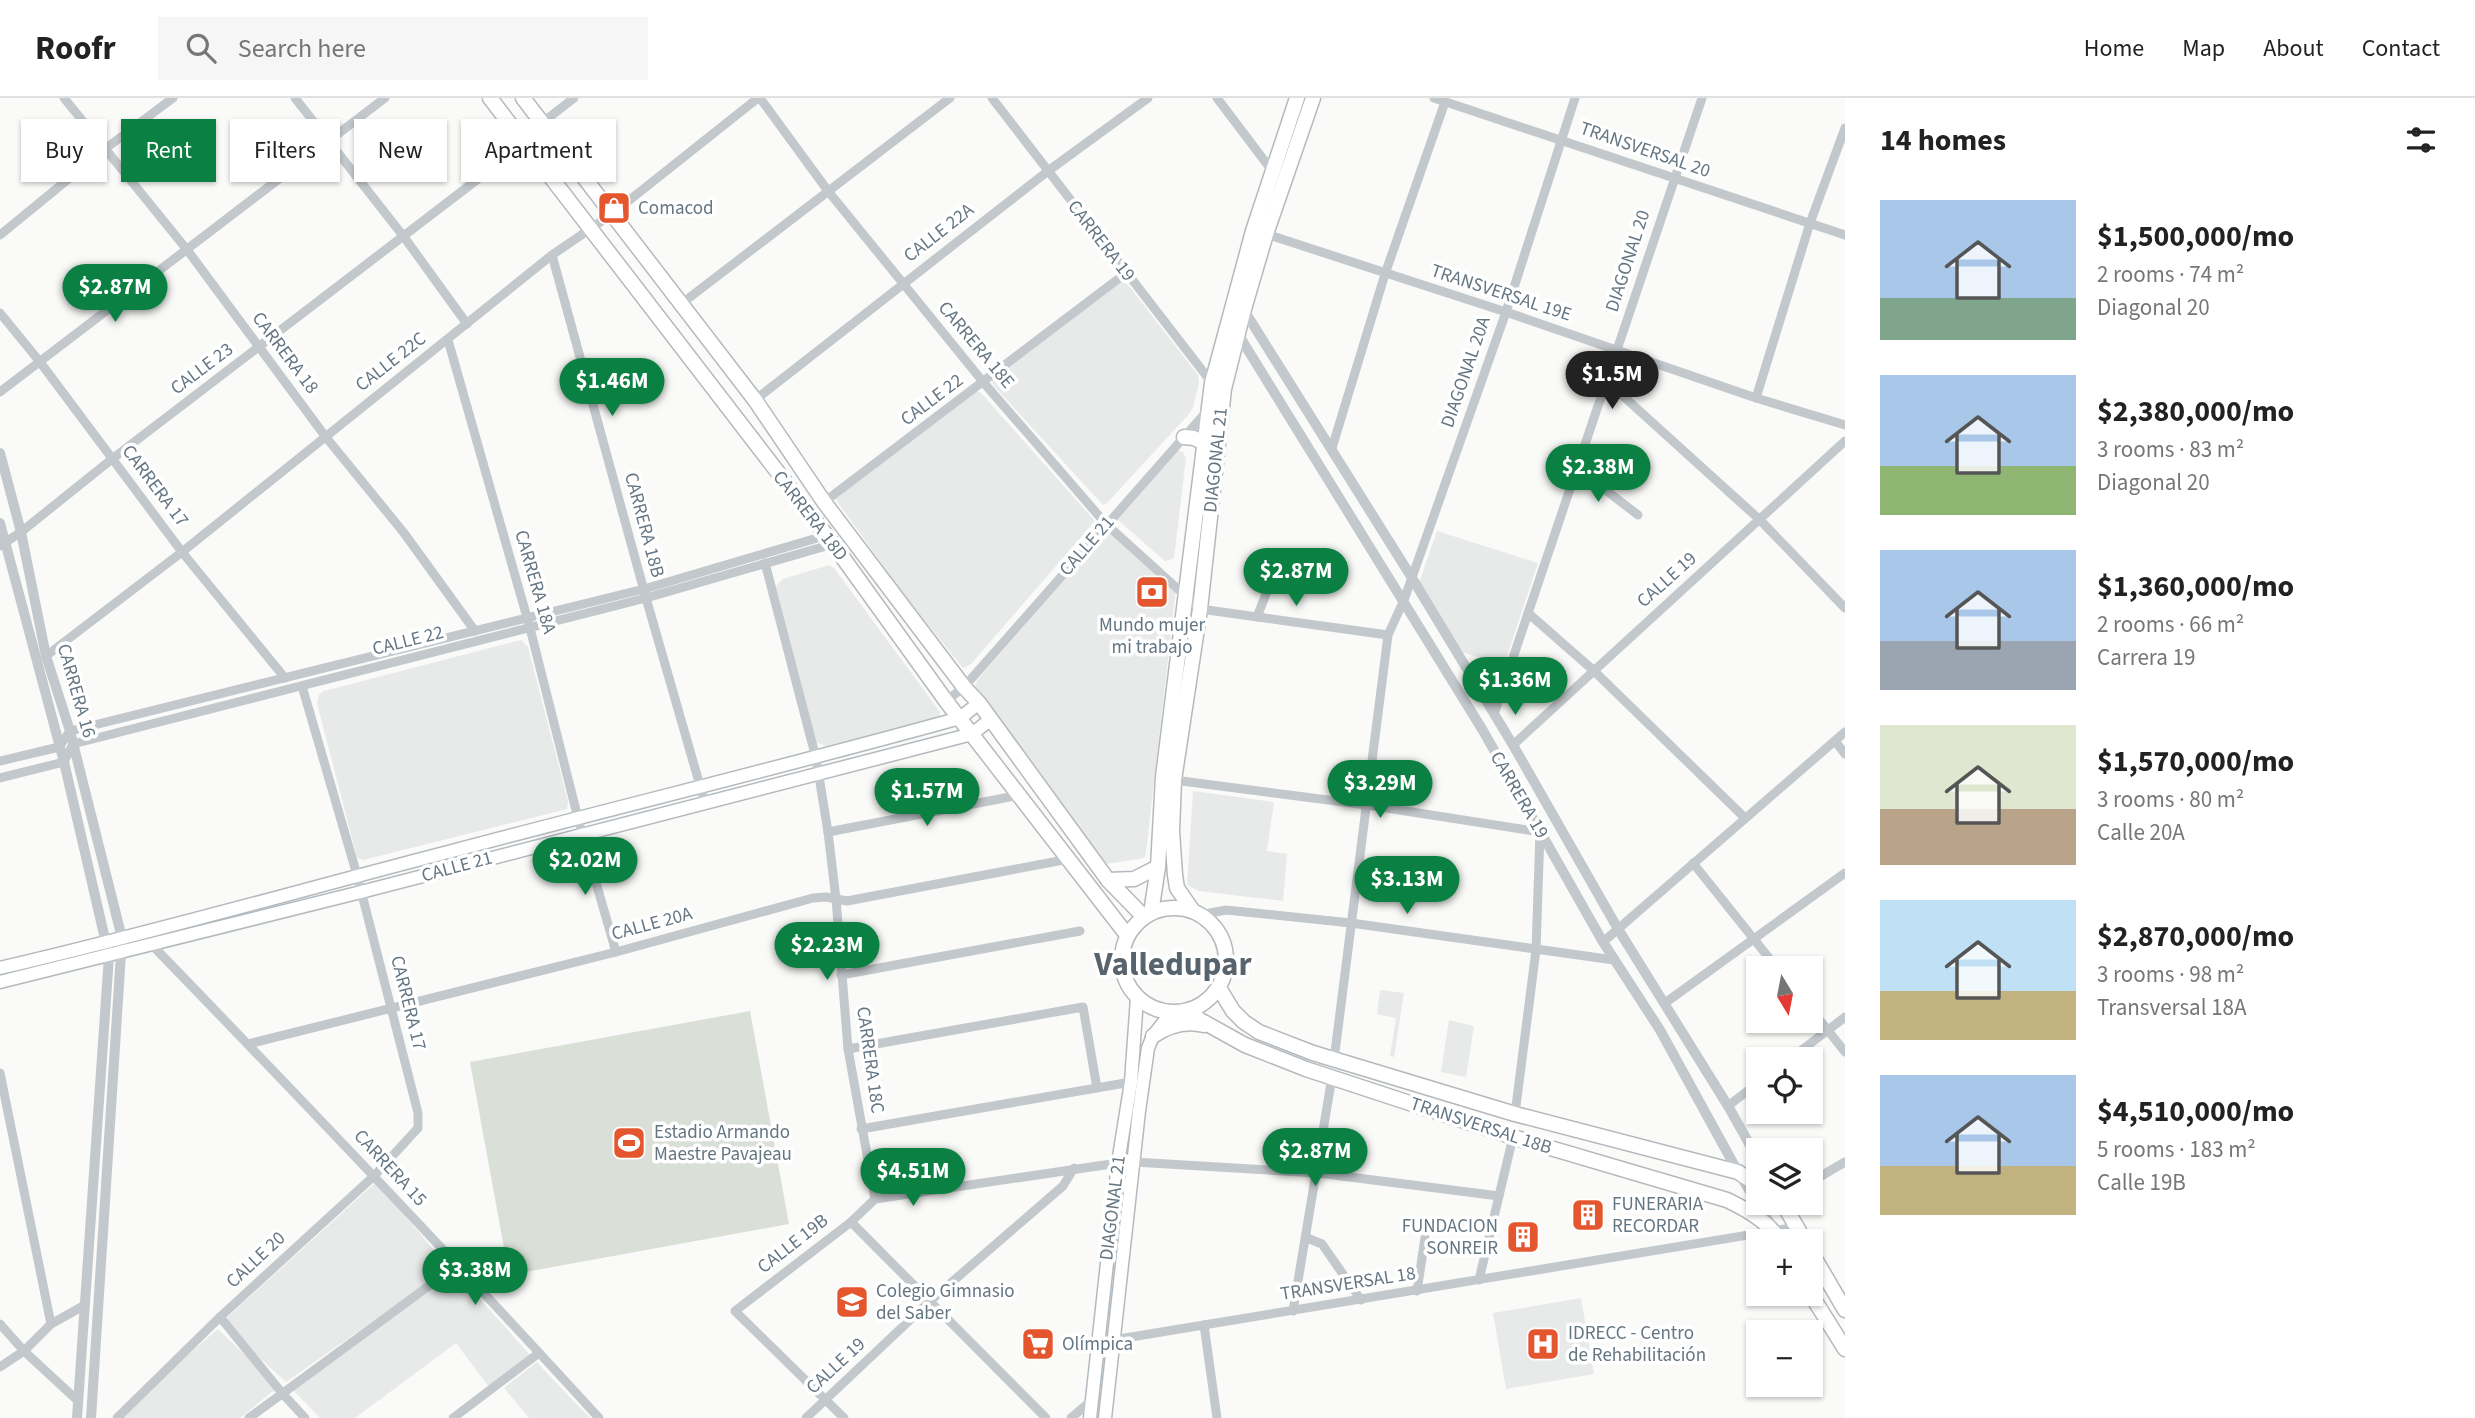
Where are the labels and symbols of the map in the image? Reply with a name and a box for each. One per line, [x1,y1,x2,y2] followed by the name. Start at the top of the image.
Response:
[1576,115,1714,185] street label: TRANSVERSAL 20
[595,189,633,227] shop icon: Comacod
[638,195,714,222] place label: Comacod
[1061,195,1141,287] street label: CARRERA 19
[898,197,980,269] street label: CALLE 22A
[1599,207,1657,315] street label: DIAGONAL 20
[1427,258,1575,328] street label: TRANSVERSAL 19E
[58,264,172,324] pin: $2.87M
[931,296,1021,394] street label: CARRERA 18E
[245,306,325,400] street label: CARRERA 18
[1434,312,1498,431] street label: DIAGONAL 20A
[350,326,432,398] street label: CALLE 22C
[165,336,239,402] street label: CALLE 23
[1563,352,1661,411] pin: $1.5M
[555,358,669,418] pin: $1.46M
[895,367,969,433] street label: CALLE 22
[1197,406,1235,514] street label: DIAGONAL 21
[115,439,195,533] street label: CARRERA 17
[1541,444,1655,504] pin: $2.38M
[766,465,854,567] street label: CARRERA 18D
[617,469,671,581] street label: CARRERA 18B
[1053,510,1121,582] street label: CALLE 21
[507,527,563,638] street label: CARRERA 18A
[1631,546,1703,614] street label: CALLE 19
[1239,548,1353,608] pin: $2.87M
[1133,573,1171,611] bank icon: Mundo mujer mi trabajo
[1099,612,1205,661] place label: Mundo mujer mi trabajo
[370,619,446,663] street label: CALLE 22
[50,641,102,741] street label: CARRERA 16
[1458,658,1572,717] pin: $1.36M
[1483,746,1555,844] street label: CARRERA 19
[1323,760,1437,820] pin: $3.29M
[870,768,984,828] pin: $1.57M
[528,838,642,897] pin: $2.02M
[419,845,495,889] street label: CALLE 21
[1350,856,1464,916] pin: $3.13M
[609,900,696,948] street label: CALLE 20A
[770,922,884,982] pin: $2.23M
[1093,941,1252,988] district label: Valledupar
[383,953,433,1053] street label: CARRERA 17
[1746,956,1824,1032] north arrow
[849,1005,891,1115] street label: CARRERA 18C
[1407,1090,1555,1162] street label: TRANSVERSAL 18B
[654,1119,792,1168] place label: Estadio Armando Maestre Pavajeau
[347,1123,433,1213] street label: CARRERA 15
[610,1124,648,1162] sports icon: Estadio Armando Maestre Pavajeau
[1258,1128,1372,1188] pin: $2.87M
[856,1148,970,1208] pin: $4.51M
[1093,1154,1133,1262] street label: DIAGONAL 21
[1612,1191,1704,1240] place label: FUNERARIA RECORDAR
[1569,1196,1607,1234] building icon: FUNERARIA RECORDAR
[752,1208,834,1280] street label: CALLE 19B
[1402,1213,1498,1262] place label: FUNDACION SONREIR
[1504,1218,1542,1256] building icon: FUNDACION SONREIR
[220,1225,292,1295] street label: CALLE 20
[418,1248,532,1307] pin: $3.38M
[1279,1260,1417,1308] street label: TRANSVERSAL 18
[876,1278,1015,1327] place label: Colegio Gimnasio del Saber
[833,1283,871,1321] school or university icon: Colegio Gimnasio del Saber
[1568,1320,1706,1369] place label: IDRECC - Centro de Rehabilitación
[1019,1325,1057,1363] supermarket icon: Olímpica
[1524,1325,1562,1363] hospital icon: IDRECC - Centro de Rehabilitación
[800,1331,872,1401] street label: CALLE 19
[1062,1331,1133,1358] place label: Olímpica

